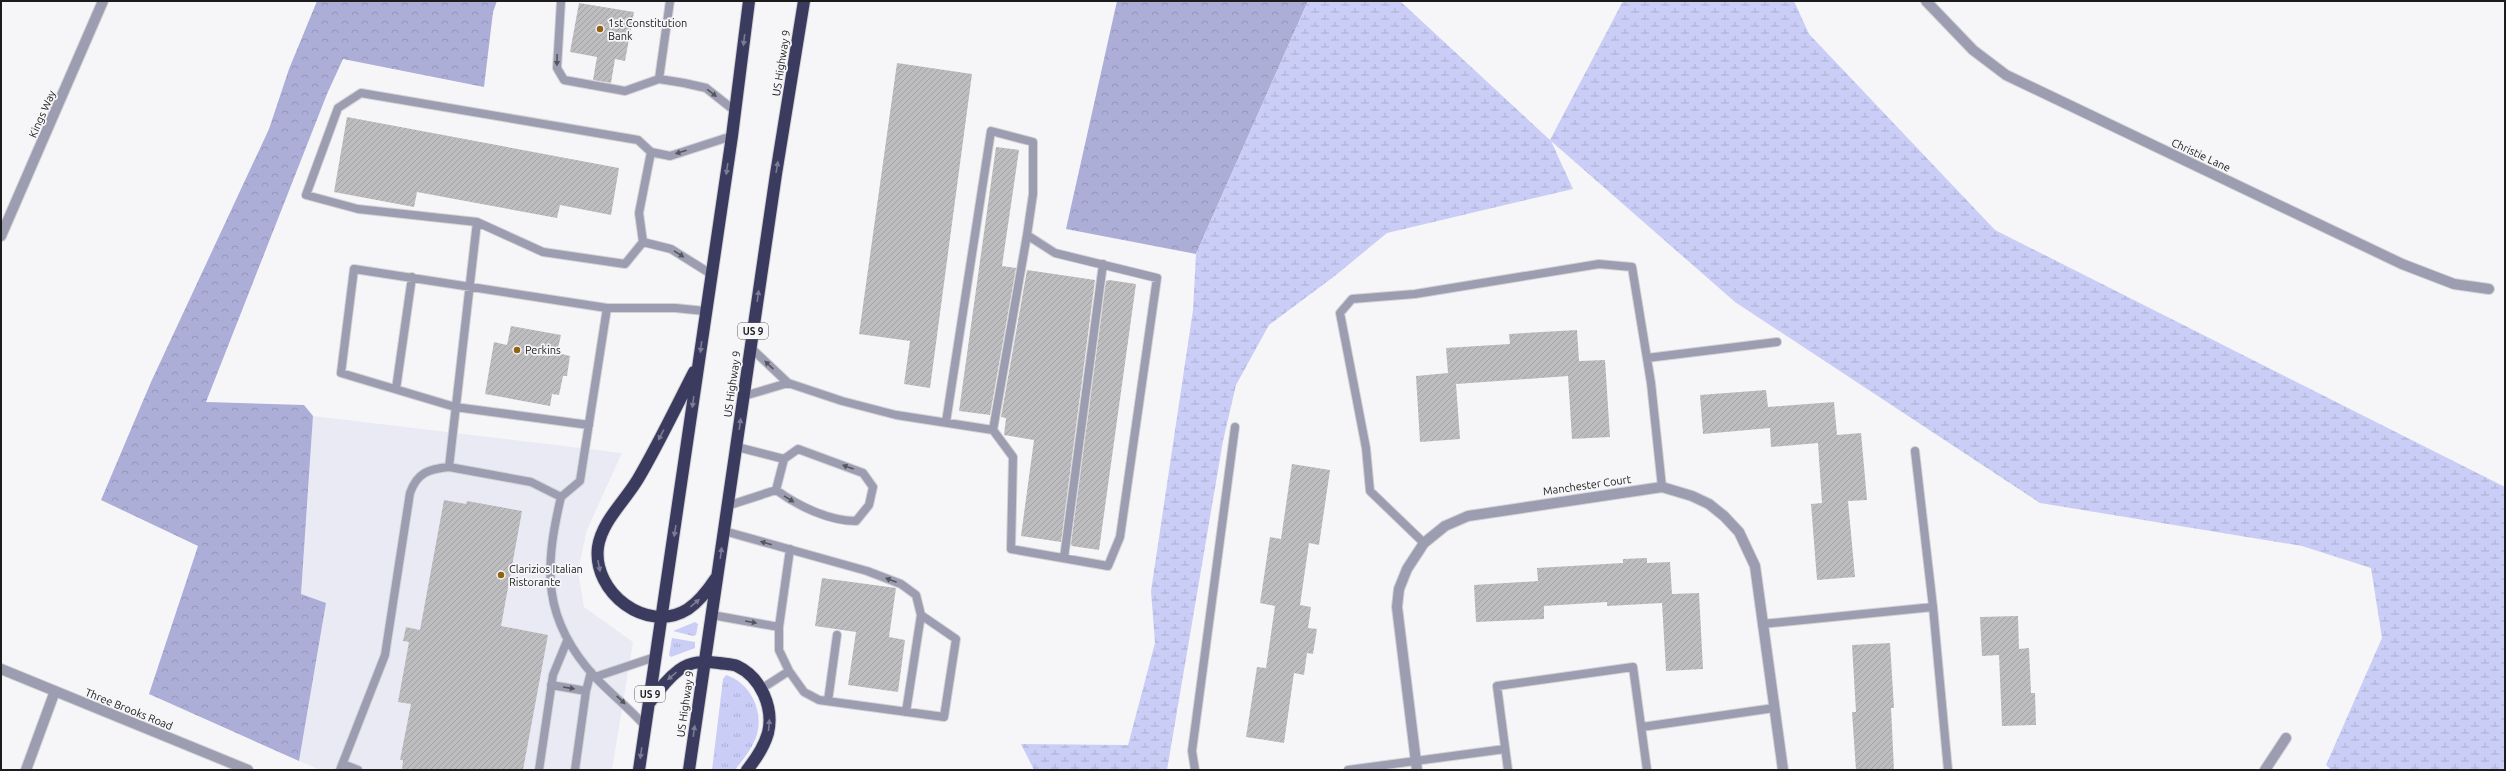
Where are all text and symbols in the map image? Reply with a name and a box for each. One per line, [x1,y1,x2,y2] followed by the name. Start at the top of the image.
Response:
[608,17,687,42] place label: 1st Constitution Bank
[595,24,605,34] marker: 1st Constitution Bank
[770,29,792,97] street label: US Highway 9
[741,34,747,46] one-way arrow
[554,54,560,67] one-way arrow
[26,88,58,139] street label: Kings Way
[706,89,717,97] one-way arrow
[2170,136,2232,174] street label: Christie Lane
[675,149,687,155] one-way arrow
[774,161,780,173] one-way arrow
[724,162,730,175] one-way arrow
[674,250,684,258] one-way arrow
[755,290,761,302] one-way arrow
[738,323,768,339] road number: US 9
[698,341,704,353] one-way arrow
[525,344,561,356] place label: Perkins
[512,345,522,355] marker: Perkins
[721,350,743,418] street label: US Highway 9
[764,360,774,370] one-way arrow
[690,396,696,408] one-way arrow
[737,418,743,430] one-way arrow
[658,429,664,441] one-way arrow
[842,464,854,470] one-way arrow
[1542,473,1632,497] street label: Manchester Court
[784,495,794,503] one-way arrow
[672,525,678,537] one-way arrow
[760,539,772,545] one-way arrow
[718,547,724,559] one-way arrow
[596,560,602,572] one-way arrow
[509,563,583,588] place label: Clarizios Italian Ristorante
[496,570,506,580] marker: Clarizios Italian Ristorante
[884,577,896,583] one-way arrow
[689,599,700,608] one-way arrow
[744,619,757,625] one-way arrow
[674,670,696,738] street label: US Highway 9
[667,672,677,681] one-way arrow
[563,685,575,691] one-way arrow
[83,686,175,732] street label: Three Brooks Road
[635,686,665,702] road number: US 9
[616,696,627,705] one-way arrow
[765,719,772,731] one-way arrow
[691,725,697,737] one-way arrow
[638,746,644,759] one-way arrow

